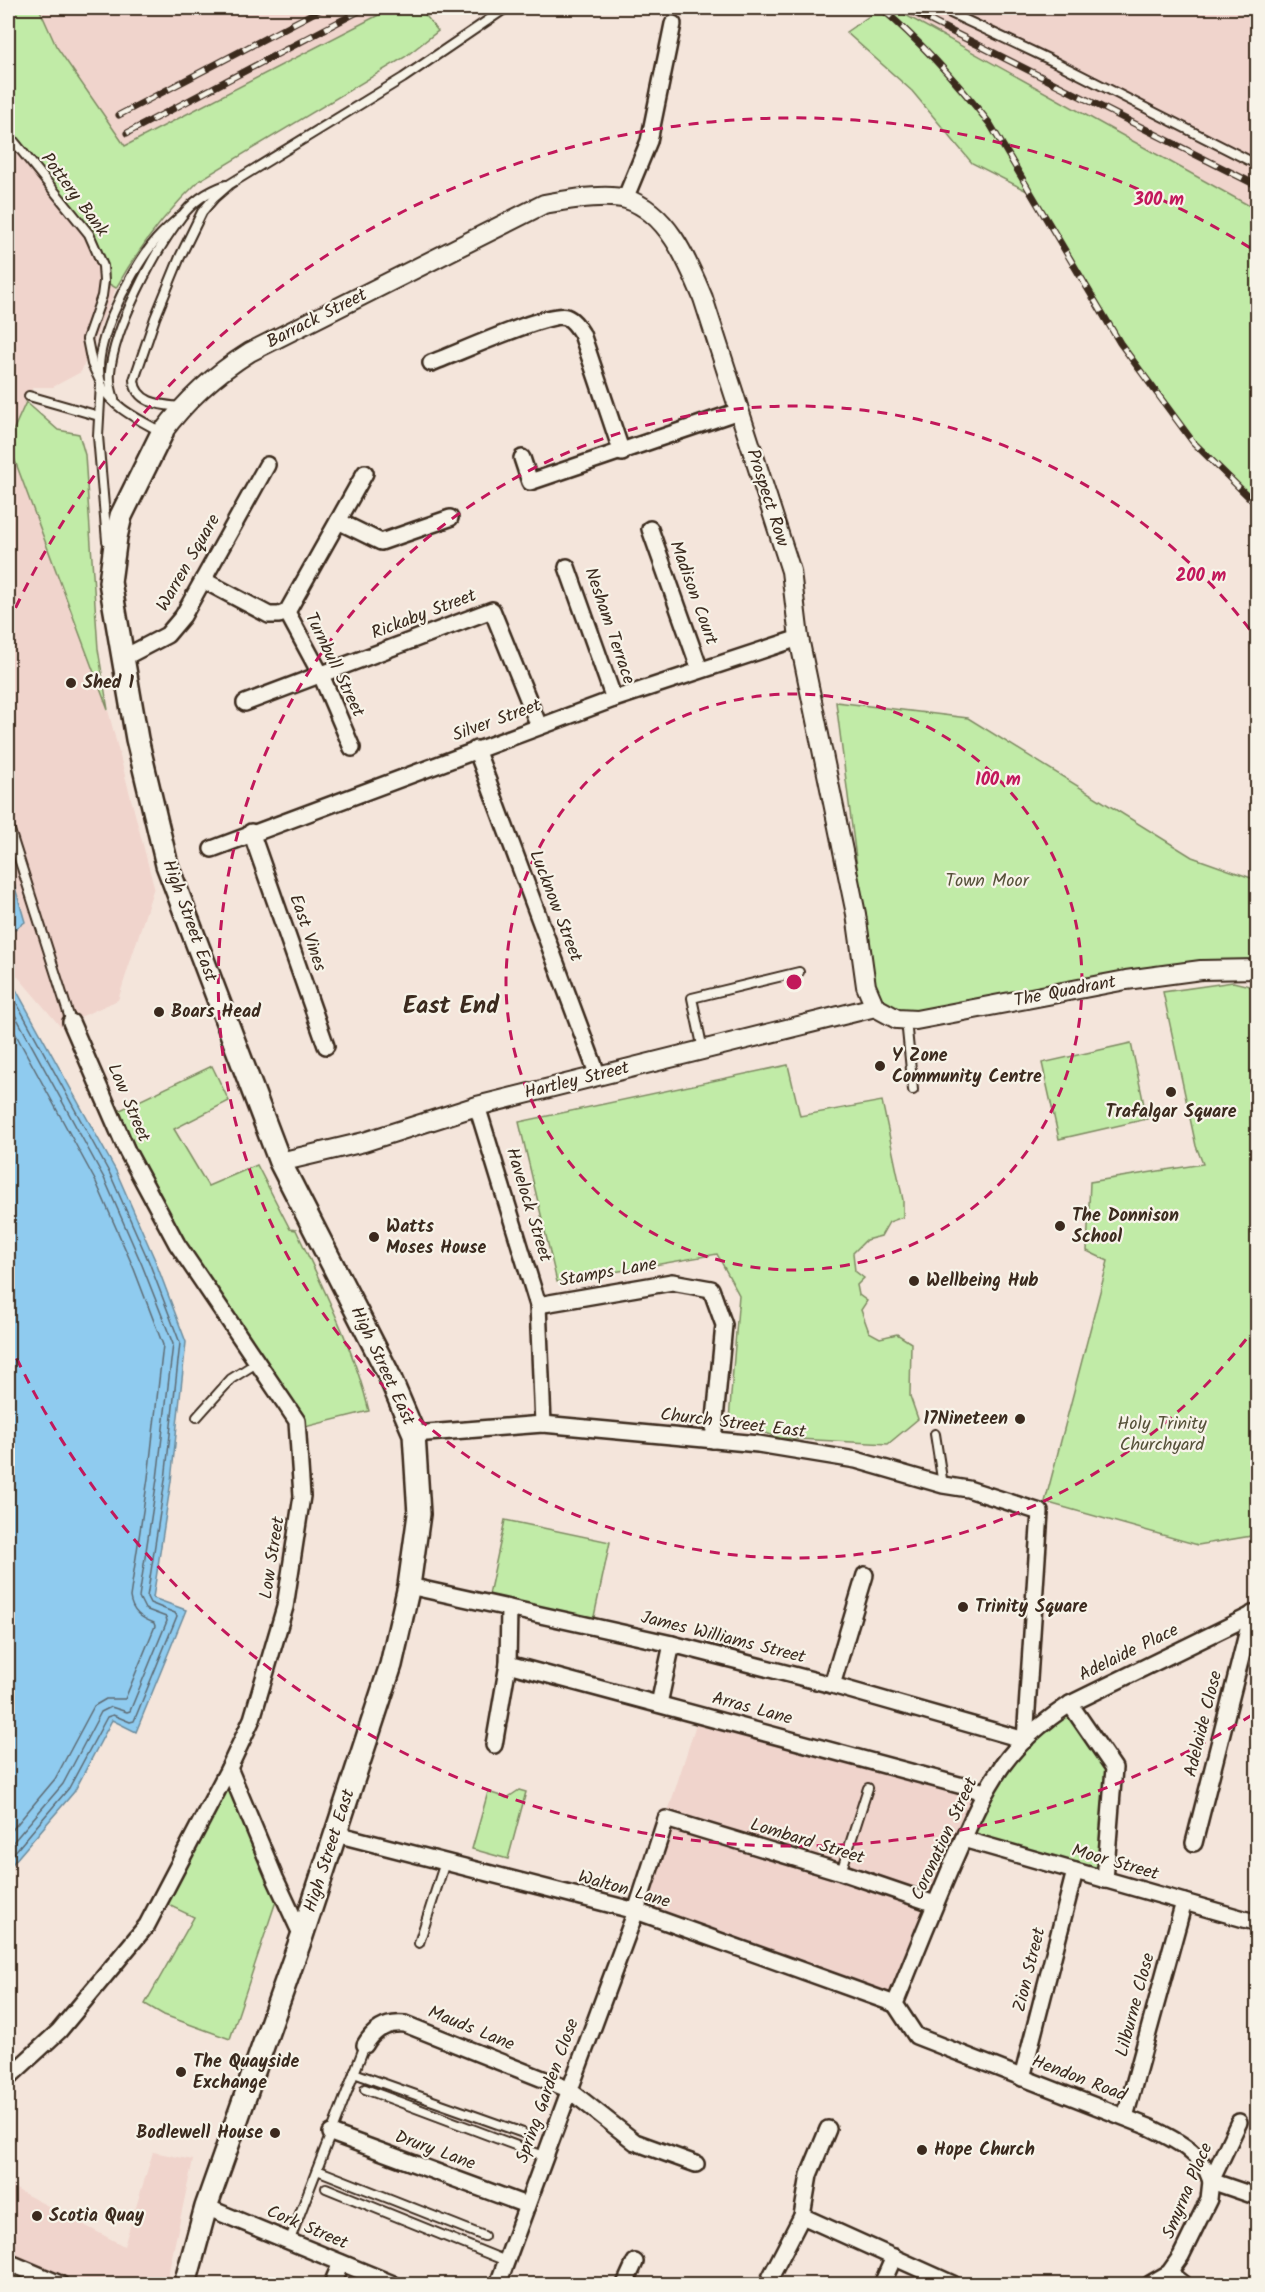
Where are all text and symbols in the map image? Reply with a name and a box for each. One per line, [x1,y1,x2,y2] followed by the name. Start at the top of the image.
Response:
[32,147,116,244] street label: Pottery Bank
[1133,186,1184,215] text: 300 m
[262,281,373,357] street label: Barrack Street
[738,445,797,551] street label: Prospect Row
[149,509,229,617] street label: Warren Square
[661,537,726,650] street label: Madison Court
[1176,562,1227,591] text: 200 m
[575,564,643,688] street label: Nesham Terrace
[367,581,482,648] street label: Rickaby Street
[296,608,372,723] street label: Turnbull Street
[83,669,134,698] place label: Shed 1
[64,676,78,690] marker: Shed 1
[448,691,547,750] street label: Silver Street
[975,766,1021,795] text: 100 m
[520,846,590,967] street label: Lucknow Street
[153,856,225,987] street label: High Street East
[945,867,1030,896] park label: Town Moor
[280,890,334,976] street label: East Vines
[1012,968,1119,1016] street label: The Quadrant
[784,972,804,992] centre of rings
[403,987,500,1026] district label: East End
[171,998,261,1027] place label: Boars Head
[152,1005,166,1019] marker: Boars Head
[892,1042,1042,1092] place label: Y Zone Community Centre
[521,1054,634,1108] street label: Hartley Street
[98,1059,158,1148] street label: Low Street
[873,1059,887,1073] marker: Y Zone Community Centre
[1164,1085,1178,1099] marker: Trafalgar Square
[1105,1098,1237,1127] place label: Trafalgar Square
[497,1144,559,1267] street label: Havelock Street
[1072,1202,1179,1252] place label: The Donnison School
[386,1213,486,1263] place label: Watts Moses House
[1053,1219,1067,1233] marker: The Donnison School
[367,1230,381,1244] marker: Watts Moses House
[557,1250,659,1296] street label: Stamps Lane
[926,1267,1038,1296] place label: Wellbeing Hub
[907,1274,921,1288] marker: Wellbeing Hub
[342,1302,423,1431] street label: High Street East
[659,1401,808,1447] street label: Church Street East
[924,1405,1008,1434] place label: 17Nineteen
[1117,1410,1207,1460] park label: Holy Trinity Churchyard
[1013,1412,1027,1426] marker: 17Nineteen
[252,1514,294,1601] street label: Low Street
[975,1593,1088,1622] place label: Trinity Square
[956,1600,970,1614] marker: Trinity Square
[638,1603,809,1673] street label: James Williams Street
[1074,1616,1184,1690] street label: Adelaide Place
[1177,1668,1231,1780] street label: Adelaide Close
[709,1684,795,1734] street label: Arras Lane
[904,1772,987,1905] street label: Coronation Street
[296,1785,364,1916] street label: High Street East
[746,1811,869,1873] street label: Lombard Street
[1068,1837,1163,1890] street label: Moor Street
[574,1863,674,1917] street label: Walton Lane
[1006,1924,1055,2015] street label: Zion Street
[1108,1950,1164,2060] street label: Lilburne Close
[423,1998,519,2060] street label: Mauds Lane
[508,2015,588,2167] street label: Spring Garden Close
[193,2048,300,2098] place label: The Quayside Exchange
[1027,2048,1132,2111] street label: Hendon Road
[174,2065,188,2079] marker: The Quayside Exchange
[136,2119,263,2148] place label: Bodlewell House
[391,2123,479,2179] street label: Drury Lane
[268,2126,282,2140] marker: Bodlewell House
[934,2136,1035,2165] place label: Hope Church
[1155,2138,1221,2244] street label: Smyrna Place
[915,2143,929,2157] marker: Hope Church
[262,2198,353,2259] street label: Cork Street
[49,2202,145,2231] place label: Scotia Quay
[30,2209,44,2223] marker: Scotia Quay

